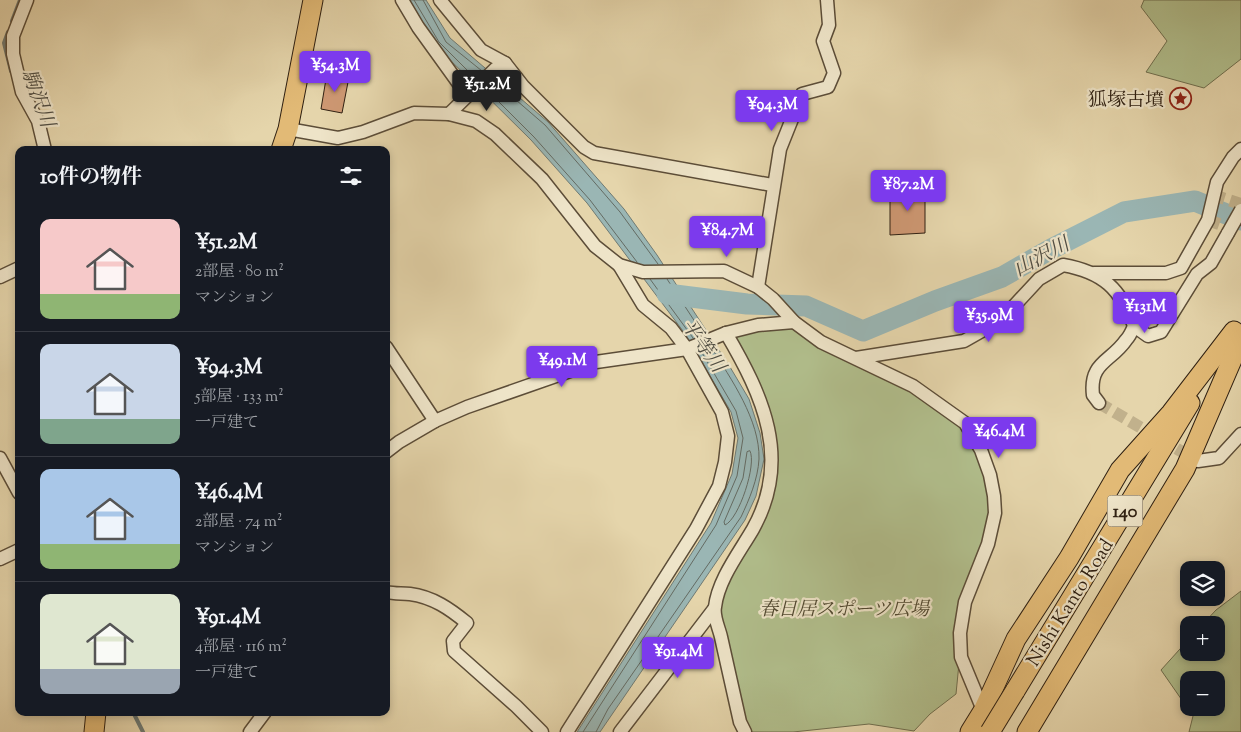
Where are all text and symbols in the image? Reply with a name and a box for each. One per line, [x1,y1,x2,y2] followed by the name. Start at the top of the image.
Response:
[294,51,376,93] pin: ¥54.3M
[310,55,360,78] text: ¥54.3M
[13,66,61,134] water label: 駒沢川
[446,70,528,112] pin: ¥51.2M
[463,74,511,97] text: ¥51.2M
[1168,87,1192,111] place icon: 狐塚古墳
[1088,88,1164,115] place label: 狐塚古墳
[731,90,813,132] pin: ¥94.3M
[746,94,798,117] text: ¥94.3M
[337,162,365,190] icon: filters
[40,163,142,193] text: 10件の物件
[867,170,949,212] pin: ¥87.2M
[882,174,934,197] text: ¥87.2M
[686,216,768,258] pin: ¥84.7M
[700,220,754,243] text: ¥84.7M
[195,228,257,258] text: ¥51.2M
[1009,230,1077,285] water label: 山沢川
[80,239,140,299] icon: home
[195,261,284,284] text: 2部屋 · 80 m²
[195,287,274,310] text: マンション
[1110,292,1180,334] pin: ¥131M
[1124,296,1166,319] text: ¥131M
[948,300,1030,343] pin: ¥35.9M
[965,305,1013,328] text: ¥35.9M
[673,314,732,381] water label: 平等川
[521,346,603,388] pin: ¥49.1M
[537,350,587,373] text: ¥49.1M
[195,353,262,383] text: ¥94.3M
[80,364,140,424] icon: home
[195,386,284,409] text: 5部屋 · 133 m²
[195,412,259,435] text: 一戸建て
[958,416,1040,459] pin: ¥46.4M
[973,421,1025,444] text: ¥46.4M
[195,478,263,508] text: ¥46.4M
[80,489,140,549] icon: home
[1108,496,1142,526] road number: 140
[195,511,282,534] text: 2部屋 · 74 m²
[1021,534,1121,672] street label: Nishi Kanto Road
[195,537,274,560] text: マンション
[1180,561,1225,716] map controls
[1180,561,1225,606] button: layers
[759,597,931,624] park label: 春日居スポーツ広場
[195,603,261,633] text: ¥91.4M
[80,614,140,674] icon: home
[1180,616,1225,661] button: +
[195,636,287,659] text: 4部屋 · 116 m²
[637,636,719,679] pin: ¥91.4M
[653,641,703,664] text: ¥91.4M
[195,662,259,685] text: 一戸建て
[1180,671,1225,716] button: −

